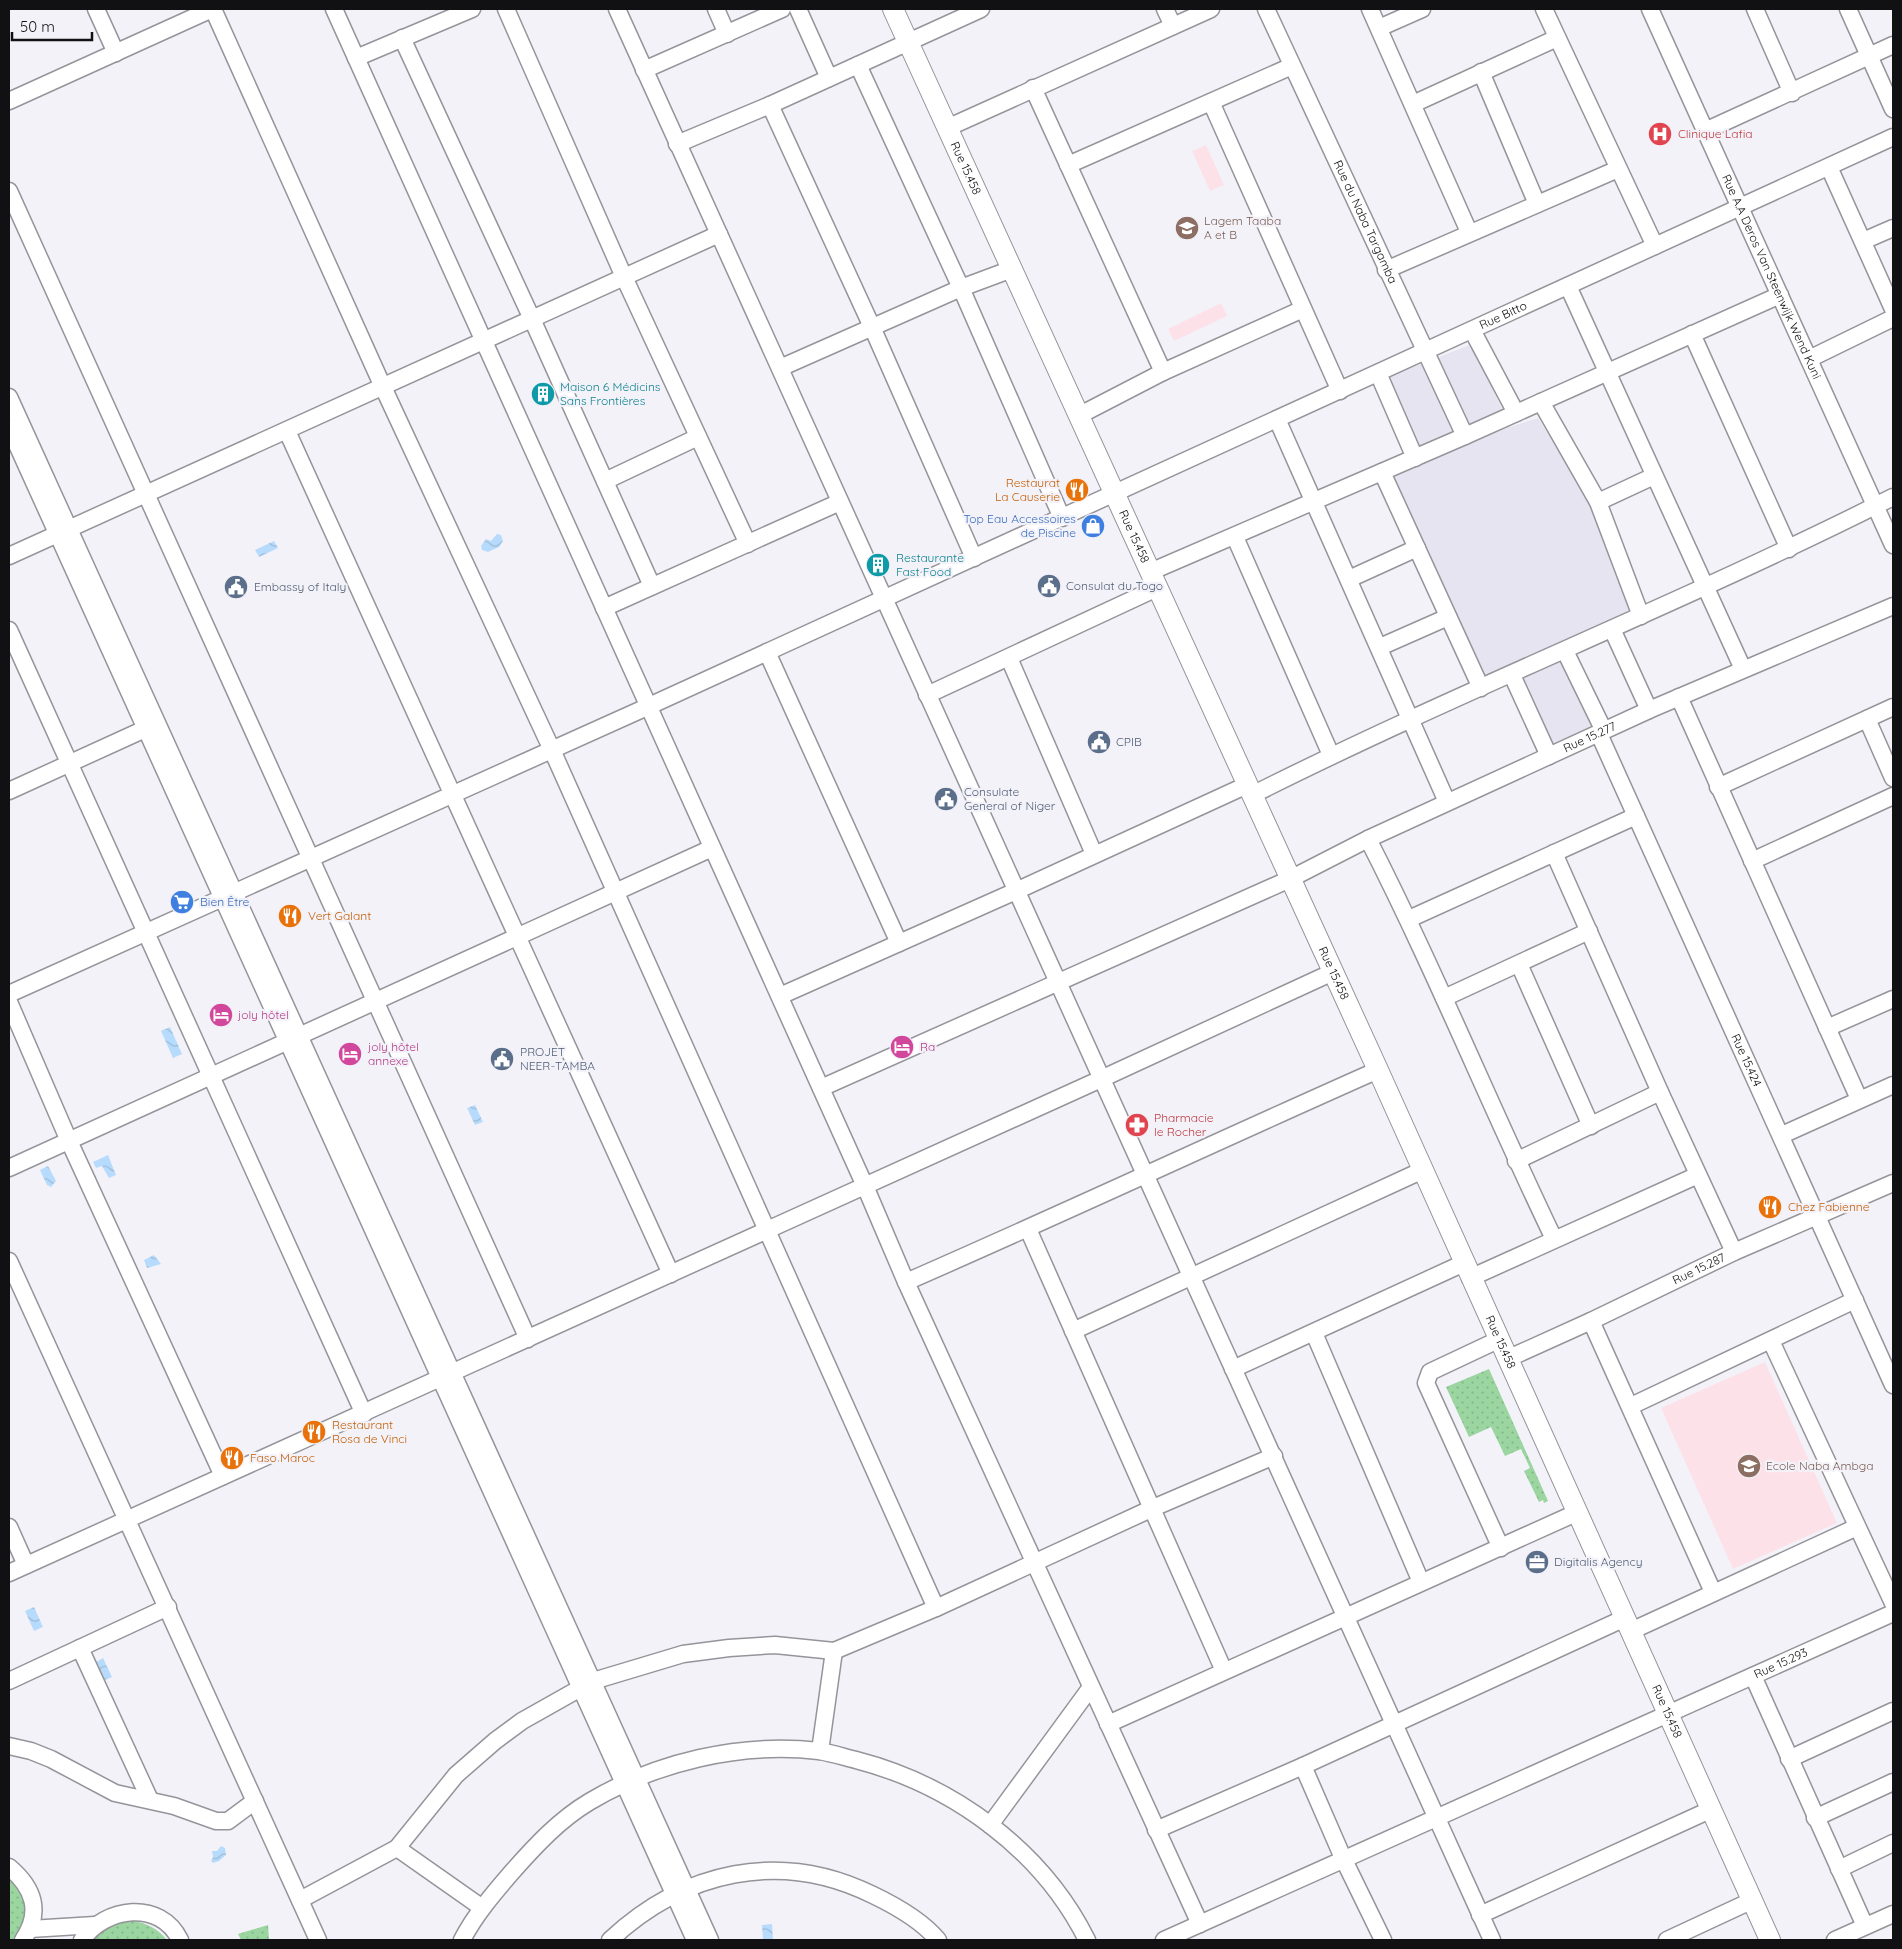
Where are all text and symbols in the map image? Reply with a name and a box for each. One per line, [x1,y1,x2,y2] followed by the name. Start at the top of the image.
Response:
[12,10,92,42] scale bar
[20,17,55,36] text: 50 m
[1647,121,1673,147] hospital icon: Clinique Lafia
[1678,126,1753,141] place label: Clinique Lafia
[948,139,985,197] street label: Rue 15.458
[1331,158,1401,286] street label: Rue du Naba Targamba
[1719,172,1825,381] street label: Rue A.A Deros Van Steenwijk Wend Kuni
[1204,213,1281,242] place label: Lagem Taaba A et B
[1174,215,1200,241] school or university icon: Lagem Taaba A et B
[1477,298,1529,332] street label: Rue Bitto
[560,379,661,408] place label: Maison 6 Médicins Sans Frontières
[530,381,556,407] building icon: Maison 6 Médicins Sans Frontières
[995,475,1060,504] place label: Restaurat La Causerie
[1064,477,1090,503] restaurant icon: Restaurat La Causerie
[1116,507,1153,565] street label: Rue 15.458
[964,511,1076,540] place label: Top Eau Accessoires de Piscine
[1080,513,1106,539] shop icon: Top Eau Accessoires de Piscine
[896,550,964,579] place label: Restaurante Fast Food
[865,552,891,578] building icon: Restaurante Fast Food
[1036,573,1062,599] public building icon: Consulat du Togo
[223,574,249,600] public building icon: Embassy of Italy
[1066,578,1163,593] place label: Consulat du Togo
[254,579,346,594] place label: Embassy of Italy
[1561,718,1618,755] street label: Rue 15.277
[1086,729,1112,755] public building icon: CPIB
[1116,734,1142,749] place label: CPIB
[964,784,1056,813] place label: Consulate General of Niger
[933,786,959,812] public building icon: Consulate General of Niger
[169,889,195,915] supermarket icon: Bien Être
[200,894,250,909] place label: Bien Être
[277,903,303,929] restaurant icon: Vert Galant
[308,908,371,923] place label: Vert Galant
[1316,944,1353,1002] street label: Rue 15.458
[208,1002,234,1028] hotel icon: joly hôtel
[237,1007,289,1022] place label: joly hôtel
[1728,1031,1765,1089] street label: Rue 15.424
[889,1034,915,1060] hotel icon: Ra
[367,1039,419,1068] place label: joly hôtel annexe
[920,1039,935,1054] place label: Ra
[337,1041,363,1067] hotel icon: joly hôtel annexe
[520,1044,595,1073] place label: PROJET NEER-TAMBA
[489,1046,515,1072] public building icon: PROJET NEER-TAMBA
[1154,1110,1214,1139] place label: Pharmacie le Rocher
[1124,1112,1150,1138] pharmacy icon: Pharmacie le Rocher
[1757,1194,1783,1220] restaurant icon: Chez Fabienne
[1788,1199,1870,1214] place label: Chez Fabienne
[1670,1249,1727,1288] street label: Rue 15.287
[1483,1313,1520,1371] street label: Rue 15.458
[332,1417,407,1446] place label: Restaurant Rosa de Vinci
[301,1419,327,1445] restaurant icon: Restaurant Rosa de Vinci
[219,1445,245,1471] restaurant icon: Faso Maroc
[250,1450,315,1465] place label: Faso Maroc
[1736,1453,1762,1479] school or university icon: Ecole Naba Ambga
[1766,1458,1873,1473] place label: Ecole Naba Ambga
[1524,1549,1550,1575] office icon: Digitalis Agency
[1554,1554,1643,1569] place label: Digitalis Agency
[1751,1644,1810,1681] street label: Rue 15.293
[1649,1682,1686,1740] street label: Rue 15.458

